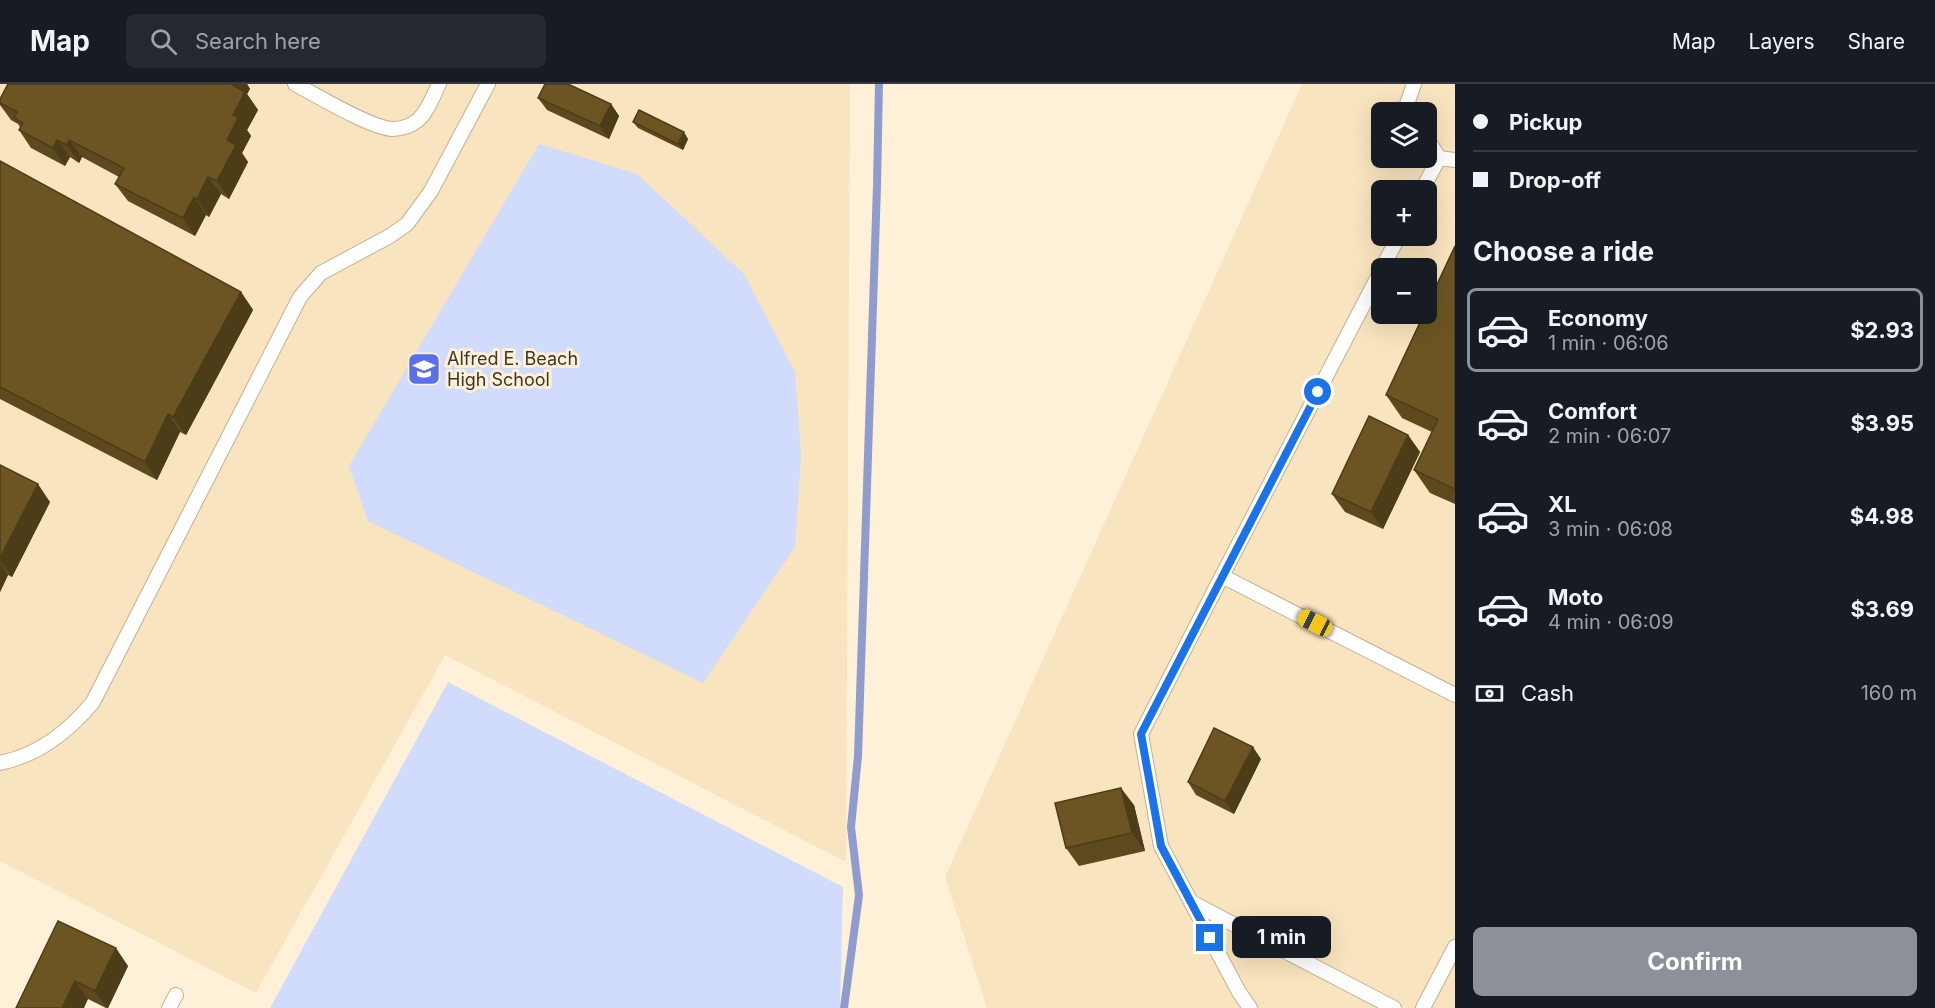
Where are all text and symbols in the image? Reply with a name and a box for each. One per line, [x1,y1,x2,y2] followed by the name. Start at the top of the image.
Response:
[126,14,546,68] search box
[30,24,90,58] text: Map
[147,25,180,58] icon: search
[195,28,321,54] text: Search here
[1672,29,1716,54] text: Map
[1749,29,1815,54] text: Layers
[1848,29,1905,54] text: Share
[1371,102,1437,324] map controls
[1371,102,1437,168] button: layers
[1509,109,1583,135] text: Pickup
[1509,167,1601,193] text: Drop-off
[1371,180,1437,246] button: +
[1473,235,1654,268] text: Choose a ride
[1371,258,1437,324] button: −
[1476,303,1530,357] icon: car
[1548,305,1648,331] text: Economy
[1850,317,1914,343] text: $2.93
[1548,331,1669,355] text: 1 min · 06:06
[447,348,578,390] place label: Alfred E. Beach High School
[406,351,442,387] school or university icon: Alfred E. Beach High School
[1304,378,1331,405] route start
[1476,396,1530,450] icon: car
[1548,398,1637,424] text: Comfort
[1850,410,1914,436] text: $3.95
[1548,424,1671,448] text: 2 min · 06:07
[1476,489,1530,543] icon: car
[1548,491,1577,517] text: XL
[1850,503,1914,529] text: $4.98
[1548,517,1673,541] text: 3 min · 06:08
[1476,582,1530,636] icon: car
[1548,584,1603,610] text: Moto
[1851,596,1914,622] text: $3.69
[1295,607,1335,639] car
[1548,610,1674,634] text: 4 min · 06:09
[1473,677,1506,710] icon: cash
[1521,680,1574,706] text: Cash
[1861,681,1917,705] text: 160 m
[1231,917,1330,959] callout: 1 min
[1196,924,1223,951] route end
[1257,925,1306,949] text: 1 min
[1473,927,1917,996] button: Confirm

